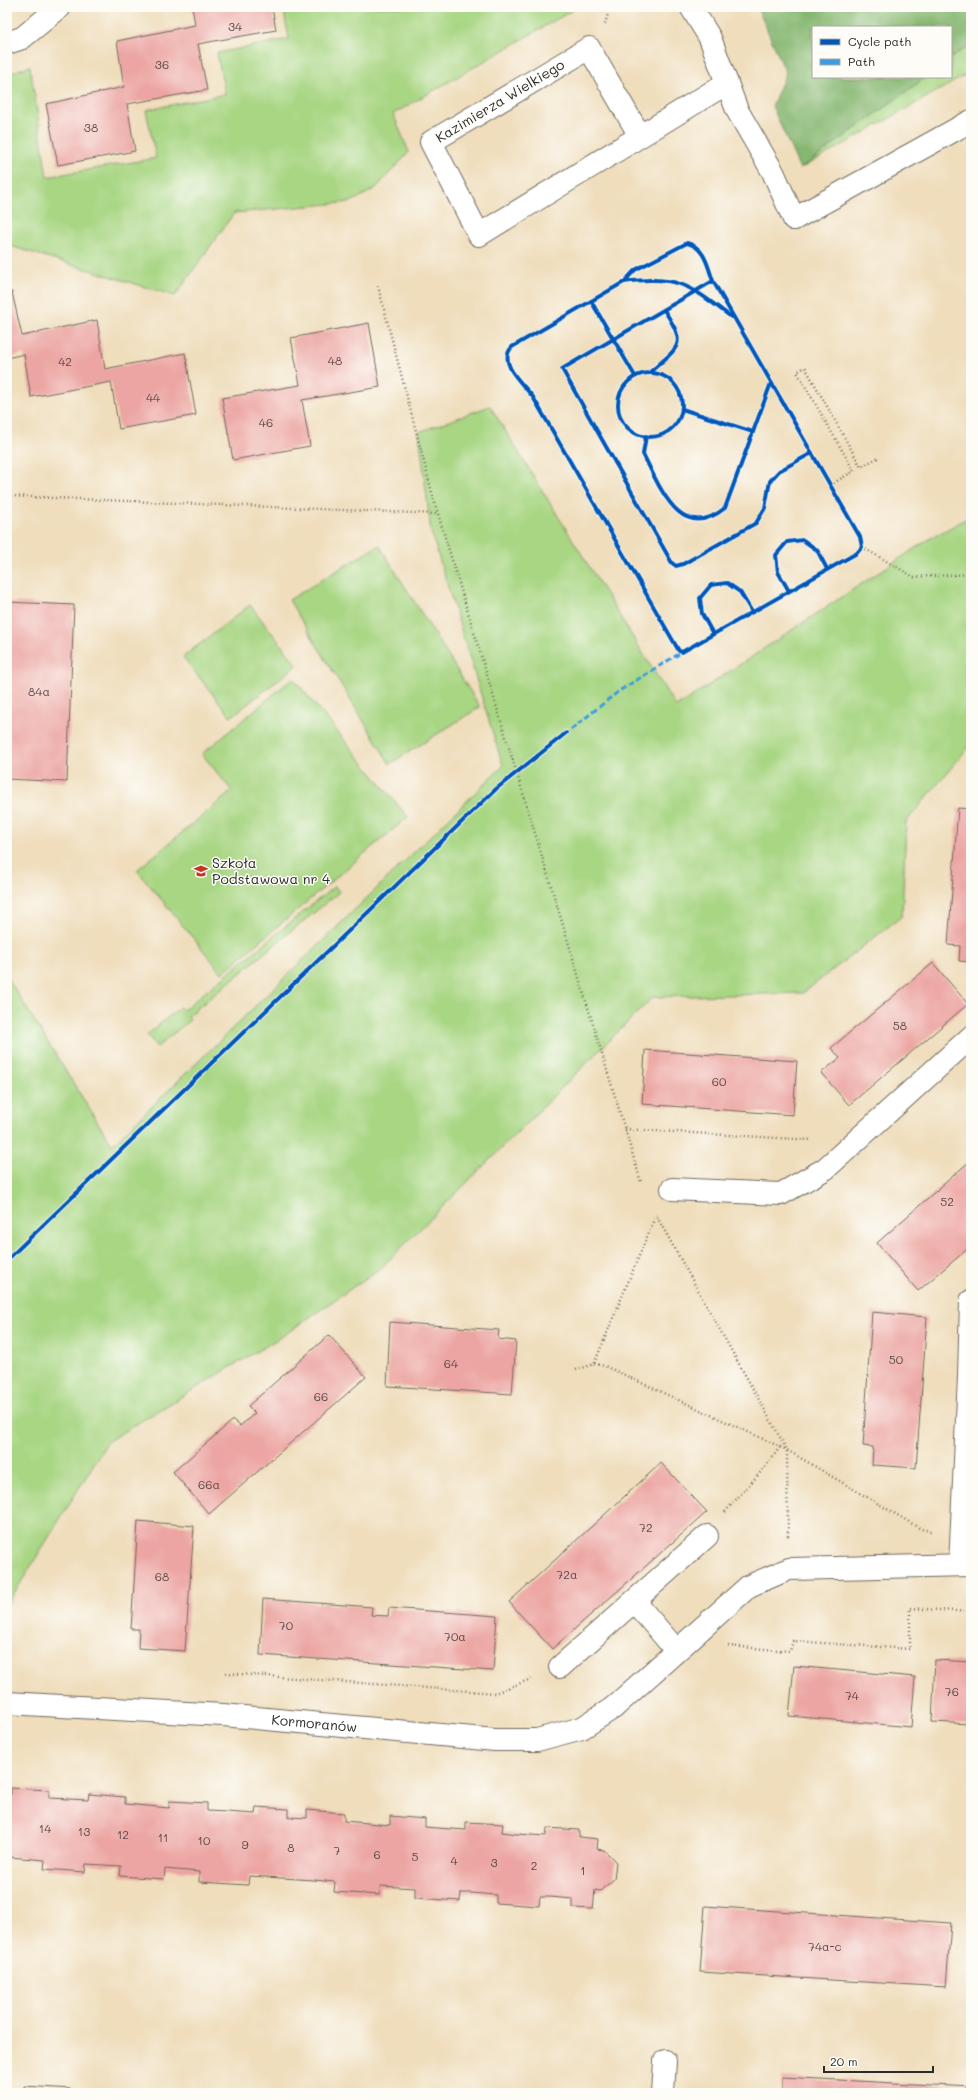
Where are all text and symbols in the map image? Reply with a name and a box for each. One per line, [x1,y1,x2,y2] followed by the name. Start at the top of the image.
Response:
[228,18,242,34] house number: 34
[812,26,952,78] legend
[848,33,911,49] text: Cycle path
[848,53,875,69] text: Path
[432,55,568,147] street label: Kazimierza Wielkiego
[155,56,169,72] house number: 36
[84,119,98,135] house number: 38
[328,352,342,368] house number: 48
[58,353,72,369] house number: 42
[146,389,160,405] house number: 44
[259,414,273,430] house number: 46
[28,683,50,699] house number: 84a
[212,853,331,888] place label: Szkoła Podstawowa nr 4
[193,863,209,879] school or university icon: Szkoła Podstawowa nr 4
[893,1017,907,1033] house number: 58
[712,1073,727,1089] house number: 60
[940,1193,954,1209] house number: 52
[889,1351,904,1367] house number: 50
[444,1355,458,1371] house number: 64
[314,1388,328,1404] house number: 66
[198,1476,220,1492] house number: 66a
[639,1519,653,1535] house number: 72
[557,1566,577,1582] house number: 72a
[155,1568,169,1584] house number: 68
[279,1617,294,1633] house number: 70
[444,1628,466,1644] house number: 70a
[945,1683,959,1699] house number: 76
[845,1687,859,1703] house number: 74
[271,1709,358,1736] street label: Kormoranów
[39,1820,51,1836] house number: 14
[78,1823,90,1839] house number: 13
[117,1826,129,1842] house number: 12
[158,1829,168,1845] house number: 11
[198,1832,211,1848] house number: 10
[241,1836,249,1852] house number: 9
[287,1839,295,1855] house number: 8
[334,1842,341,1858] house number: 7
[373,1846,381,1862] house number: 6
[412,1848,419,1864] house number: 5
[450,1852,458,1868] house number: 4
[490,1854,498,1870] house number: 3
[531,1857,537,1873] house number: 2
[580,1862,586,1878] house number: 1
[808,1938,842,1954] house number: 74a-c
[824,2048,933,2074] scale bar
[830,2053,858,2069] text: 20 m

